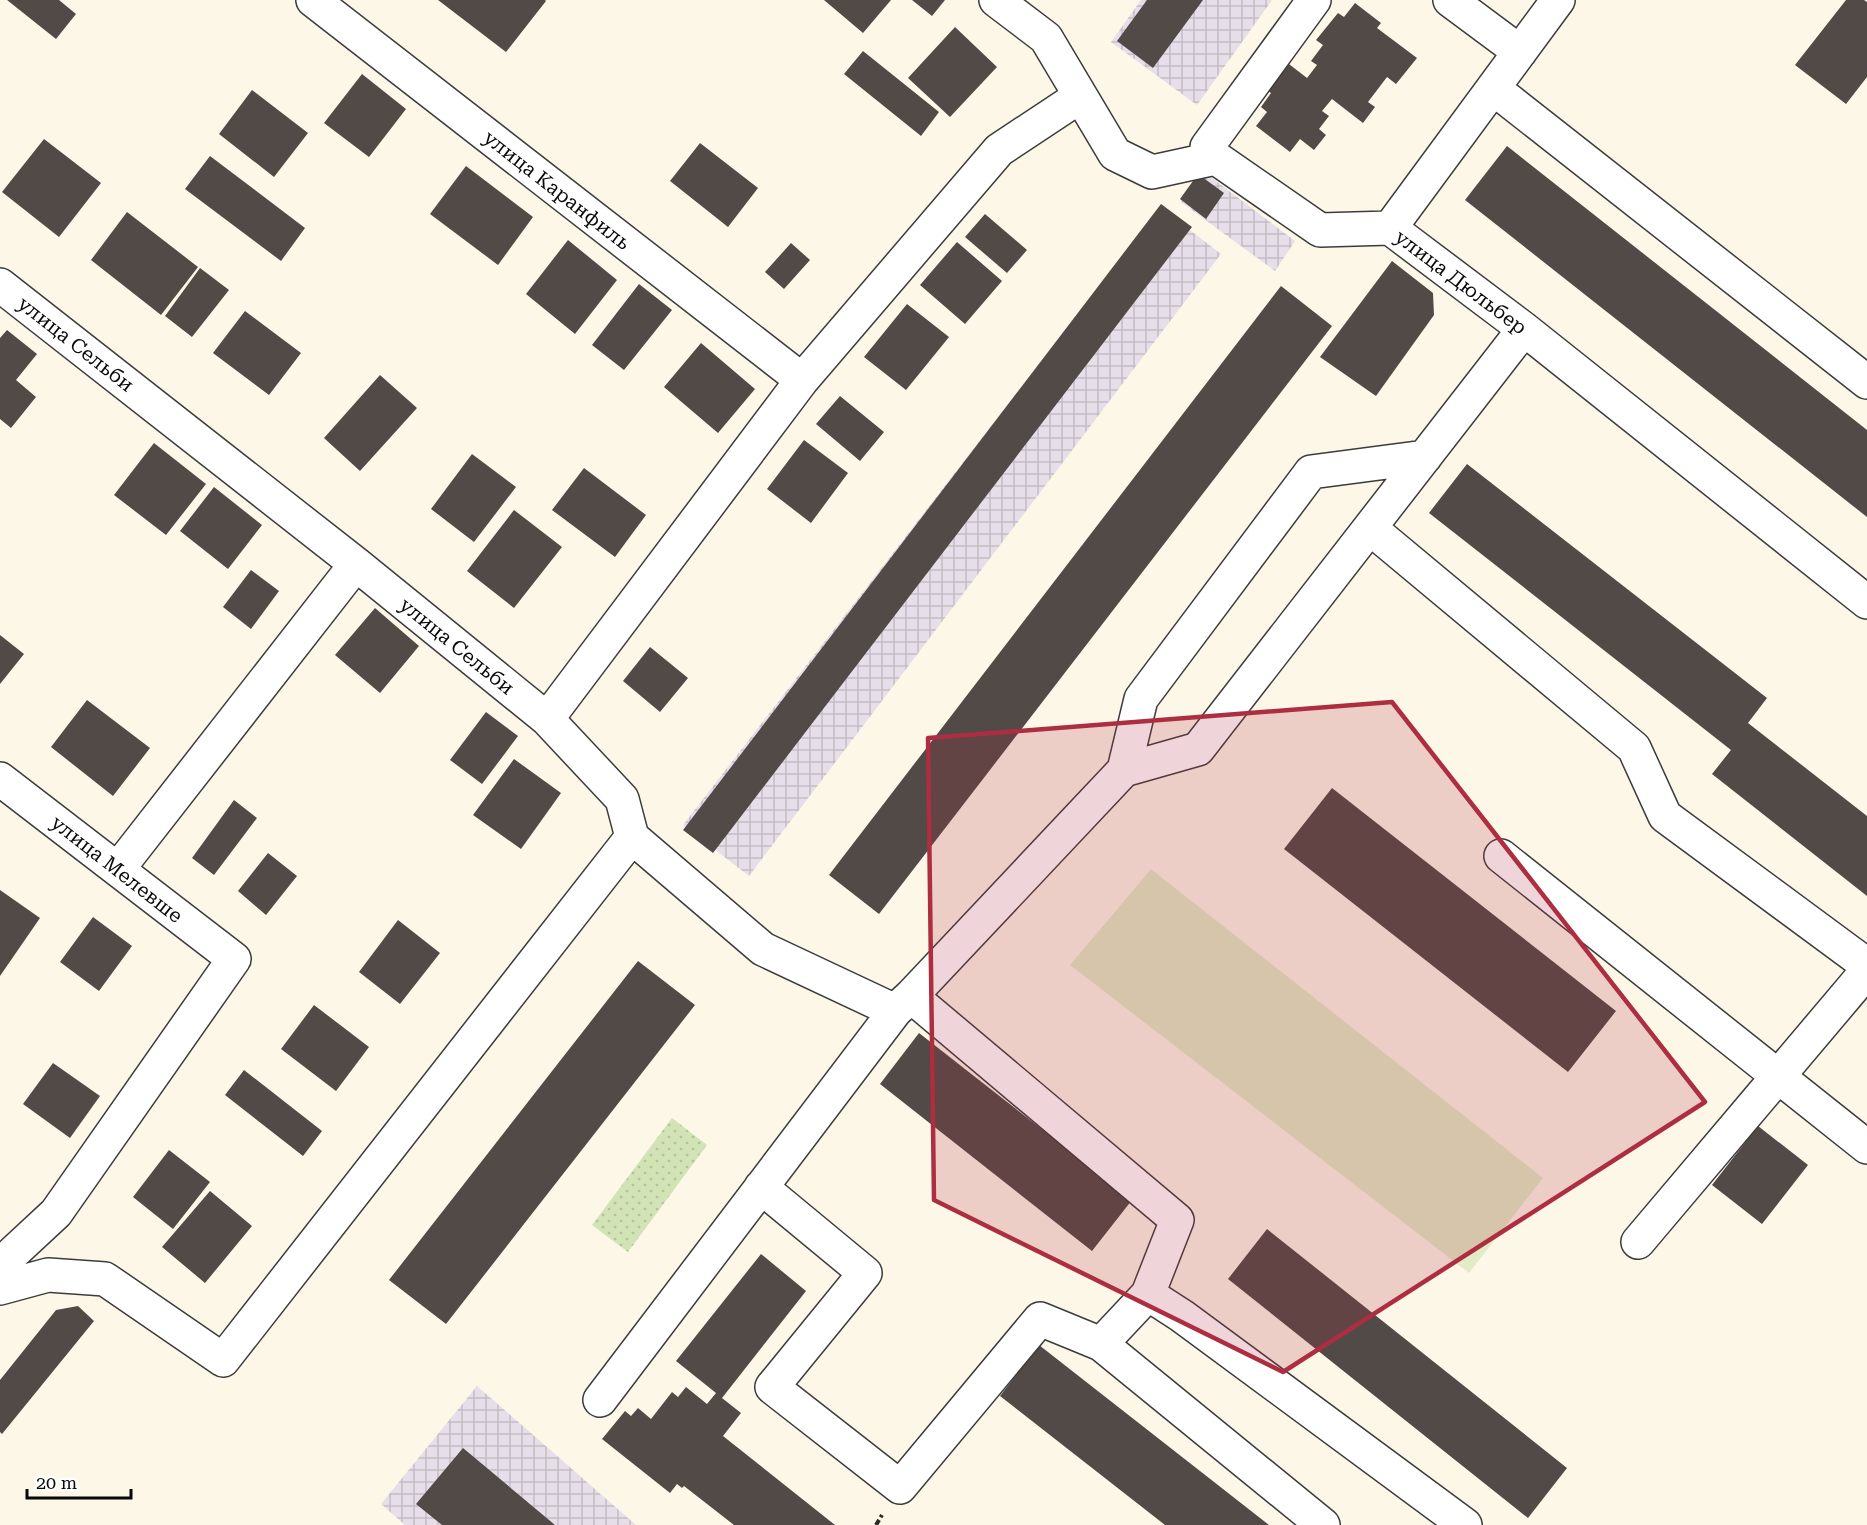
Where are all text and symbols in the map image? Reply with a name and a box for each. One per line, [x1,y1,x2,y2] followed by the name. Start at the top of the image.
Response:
[479,125,635,255] street label: улица Каранфиль
[1390,225,1532,339] street label: улица Дюльбер
[13,291,139,397] street label: улица Сельби
[395,592,519,700] street label: улица Сельби
[46,810,188,928] street label: улица Мелевше
[27,1462,130,1500] scale bar
[36,1472,77,1493] text: 20 m

